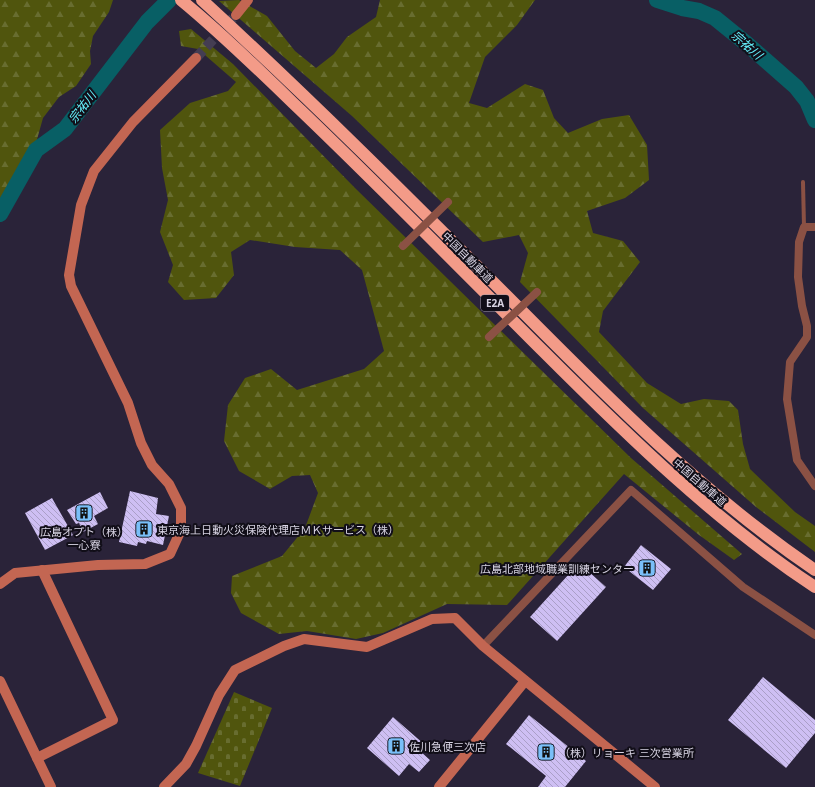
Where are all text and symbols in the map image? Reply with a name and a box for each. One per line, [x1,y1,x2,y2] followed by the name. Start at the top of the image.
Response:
[728,27,768,65] water label: 宗祐川
[64,86,101,126] water label: 宗祐川
[439,228,497,286] street label: 中国自動車道
[481,295,509,311] road number: E2A
[670,455,730,509] street label: 中国自動車道
[74,503,94,523] building icon: 広島オプト（株） 一心寮
[134,519,154,539] building icon: 東京海上日動火災保険代理店ＭＫサービス（株）
[157,522,399,537] place label: 東京海上日動火災保険代理店ＭＫサービス（株）
[40,524,128,552] place label: 広島オプト（株） 一心寮
[637,558,657,578] building icon: 広島北部地域職業訓練センター
[480,561,634,576] place label: 広島北部地域職業訓練センター
[386,736,406,756] building icon: 佐川急便三次店
[409,739,486,754] place label: 佐川急便三次店
[536,742,556,762] building icon: （株）リョーキ 三次営業所
[559,745,695,760] place label: （株）リョーキ 三次営業所

